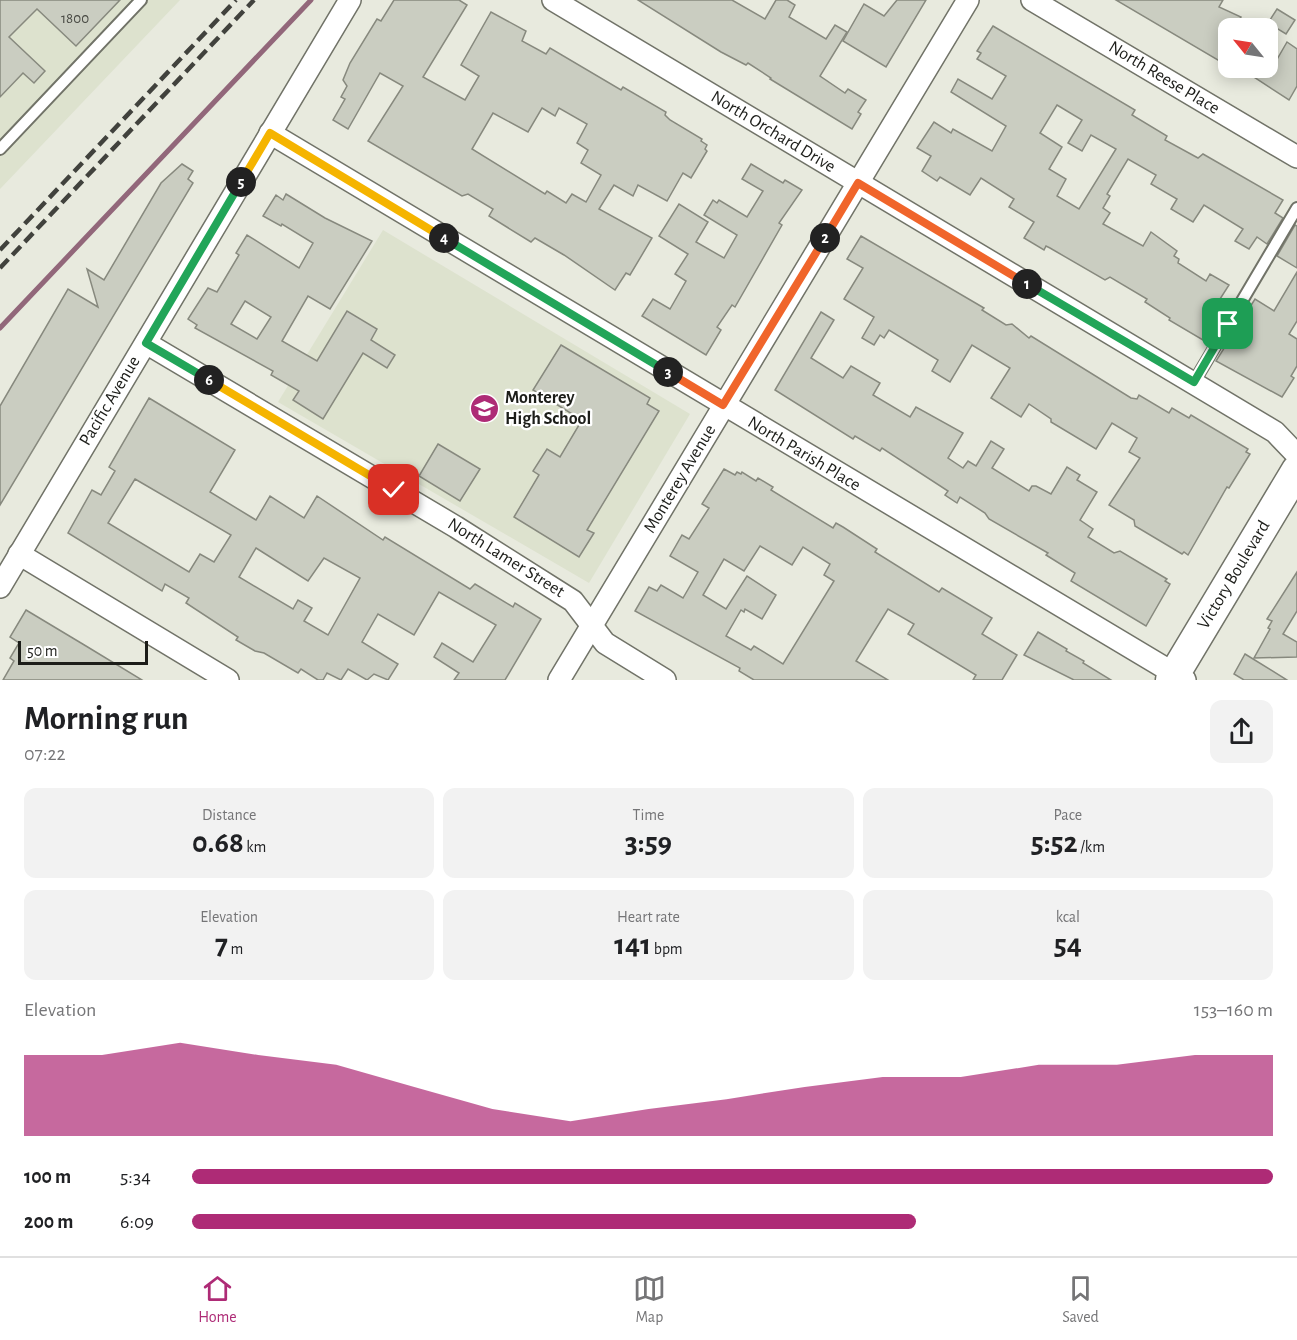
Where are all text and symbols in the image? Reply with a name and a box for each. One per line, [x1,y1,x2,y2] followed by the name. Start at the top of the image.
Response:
[61,11,89,26] house number: 1800
[1218,18,1278,78] north arrow
[1218,18,1278,78] map controls
[1105,38,1223,118] street label: North Reese Place
[708,88,838,176] street label: North Orchard Drive
[226,167,256,197] pin: 5
[238,174,244,190] text: 5
[429,223,459,253] pin: 4
[810,223,840,253] pin: 2
[440,230,448,246] text: 4
[821,230,829,246] text: 2
[1012,269,1042,299] pin: 1
[1024,276,1030,292] text: 1
[1202,298,1253,349] pin
[1211,307,1244,340] icon: arrive
[76,353,144,449] street label: Pacific Avenue
[653,357,683,387] pin: 3
[665,364,671,380] text: 3
[194,365,224,395] pin: 6
[205,372,213,388] text: 6
[505,389,591,428] place label: Monterey High School
[468,392,500,424] school or university icon: Monterey High School
[745,413,863,495] street label: North Parish Place
[641,422,719,536] street label: Monterey Avenue
[368,464,419,515] pin
[377,473,410,506] icon: check
[444,515,568,601] street label: North Lamer Street
[1195,518,1273,632] street label: Victory Boulevard
[18,638,148,666] scale bar
[27,643,58,659] text: 50 m
[1210,700,1273,763] button: share
[24,703,188,736] text: Morning run
[24,744,66,764] text: 07:22
[202,807,256,823] text: Distance
[633,807,664,823] text: Time
[1053,807,1082,823] text: Pace
[192,828,244,858] text: 0.68
[625,828,672,858] text: 3:59
[1031,828,1078,858] text: 5:52
[244,839,266,855] text: km
[1078,839,1105,855] text: /km
[200,909,258,925] text: Elevation
[617,909,680,925] text: Heart rate
[1056,909,1080,925] text: kcal
[215,930,228,960] text: 7
[614,930,651,960] text: 141
[1054,930,1082,960] text: 54
[228,941,243,957] text: m
[651,941,683,957] text: bpm
[24,1000,96,1020] text: Elevation
[1194,1000,1273,1020] text: 153–160 m
[24,1167,71,1187] text: 100 m
[120,1167,151,1187] text: 5:34
[24,1212,73,1232] text: 200 m
[120,1212,154,1232] text: 6:09
[198,1272,237,1327] tab: Home
[633,1272,666,1327] tab: Map
[1062,1272,1099,1327] tab: Saved

